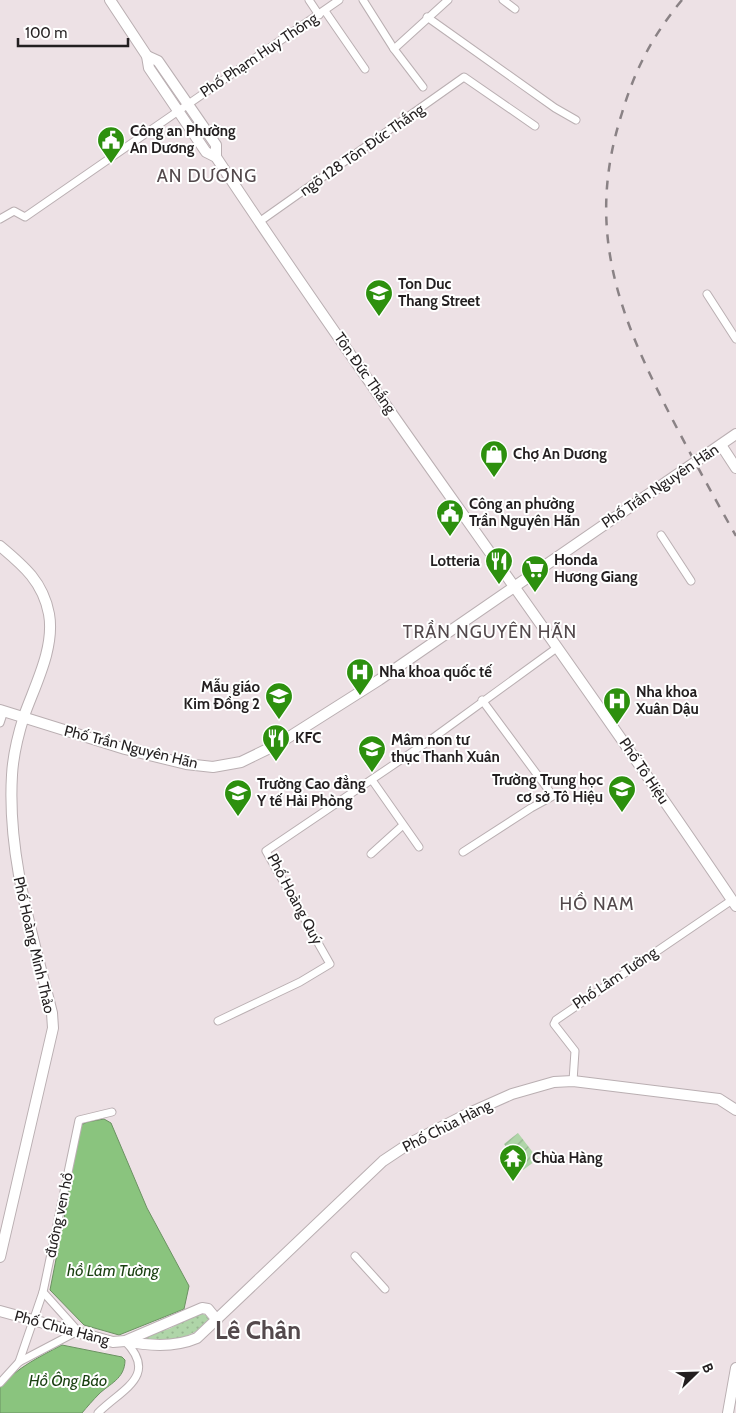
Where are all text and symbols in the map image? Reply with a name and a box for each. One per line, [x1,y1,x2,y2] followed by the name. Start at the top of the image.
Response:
[197,9,322,101] street label: Phố Phạm Huy Thông
[18,15,128,47] scale bar
[25,24,67,42] text: 100 m
[296,99,428,200] street label: ngõ 128 Tôn Đức Thắng
[130,122,236,157] place label: Công an Phường An Dương
[96,125,126,164] public building icon: Công an Phường An Dương
[157,165,257,187] district label: AN DƯƠNG
[398,275,480,310] place label: Ton Duc Thang Street
[364,278,394,317] school or university icon: Ton Duc Thang Street
[330,328,401,417] street label: Tôn Đức Thắng
[479,439,509,478] shop icon: Chợ An Dương
[598,440,722,532] street label: Phố Trần Nguyên Hãn
[513,445,607,463] place label: Chợ An Dương
[469,495,580,530] place label: Công an phường Trần Nguyên Hãn
[435,498,465,537] public building icon: Công an phường Trần Nguyên Hãn
[484,546,514,585] restaurant icon: Lotteria
[554,551,638,586] place label: Honda Hương Giang
[430,552,481,570] place label: Lotteria
[520,554,550,593] supermarket icon: Honda Hương Giang
[403,619,577,643] district label: TRẦN NGUYÊN HÃN
[345,657,375,696] hospital icon: Nha khoa quốc tế
[379,663,493,681] place label: Nha khoa quốc tế
[184,678,260,713] place label: Mẫu giáo Kim Đồng 2
[264,681,294,720] school or university icon: Mẫu giáo Kim Đồng 2
[635,683,699,718] place label: Nha khoa Xuân Dậu
[602,686,632,725] hospital icon: Nha khoa Xuân Dậu
[62,722,200,772] street label: Phố Trần Nguyên Hãn
[261,723,291,762] restaurant icon: KFC
[295,729,321,747] place label: KFC
[391,731,500,766] place label: Mâm non tư thục Thanh Xuân
[357,734,387,773] school or university icon: Mâm non tư thục Thanh Xuân
[615,735,673,807] street label: Phố Tô Hiệu
[492,771,603,806] place label: Trường Trung học cơ sở Tô Hiệu
[607,774,637,813] school or university icon: Trường Trung học cơ sở Tô Hiệu
[256,775,366,810] place label: Trường Cao đẳng Y tế Hải Phòng
[223,778,253,817] school or university icon: Trường Cao đẳng Y tế Hải Phòng
[264,851,327,948] street label: Phố Hoàng Quý
[9,875,59,1015] street label: Phố Hoàng Minh Thảo
[560,891,635,915] district label: HỒ NAM
[569,943,661,1013] street label: Phố Lâm Tường
[399,1096,495,1156] street label: Phố Chùa Hàng
[498,1143,528,1182] temple icon: Chùa Hàng
[532,1149,603,1167] place label: Chùa Hàng
[41,1171,77,1259] street label: đường ven hồ
[67,1261,160,1280] water label: hồ Lâm Tường
[13,1307,112,1349] street label: Phố Chùa Hàng
[215,1315,301,1345] district label: Lê Chân
[671,1348,721,1398] north arrow
[698,1360,718,1376] text: B
[29,1371,107,1390] water label: Hồ Ông Báo

